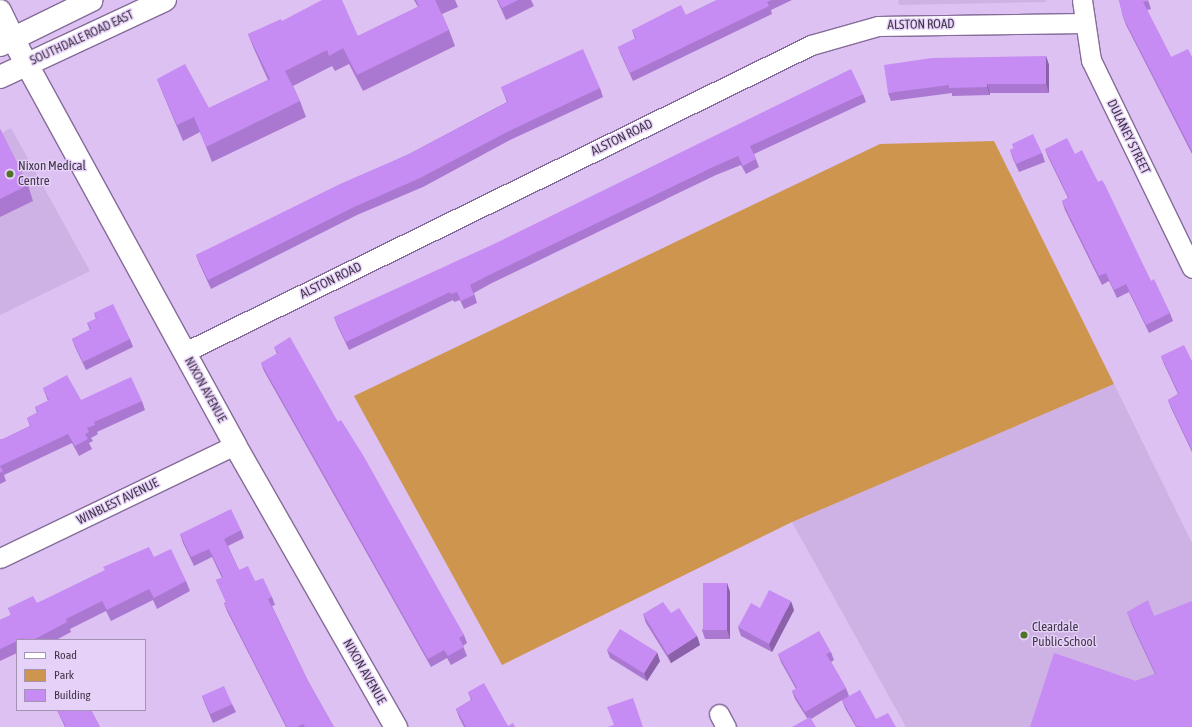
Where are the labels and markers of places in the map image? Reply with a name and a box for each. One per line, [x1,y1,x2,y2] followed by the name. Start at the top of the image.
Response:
[18,159,86,190] place label: Nixon Medical Centre
[5,169,15,179] marker: Nixon Medical Centre
[1032,620,1096,651] place label: Cleardale Public School
[1019,630,1029,640] marker: Cleardale Public School

